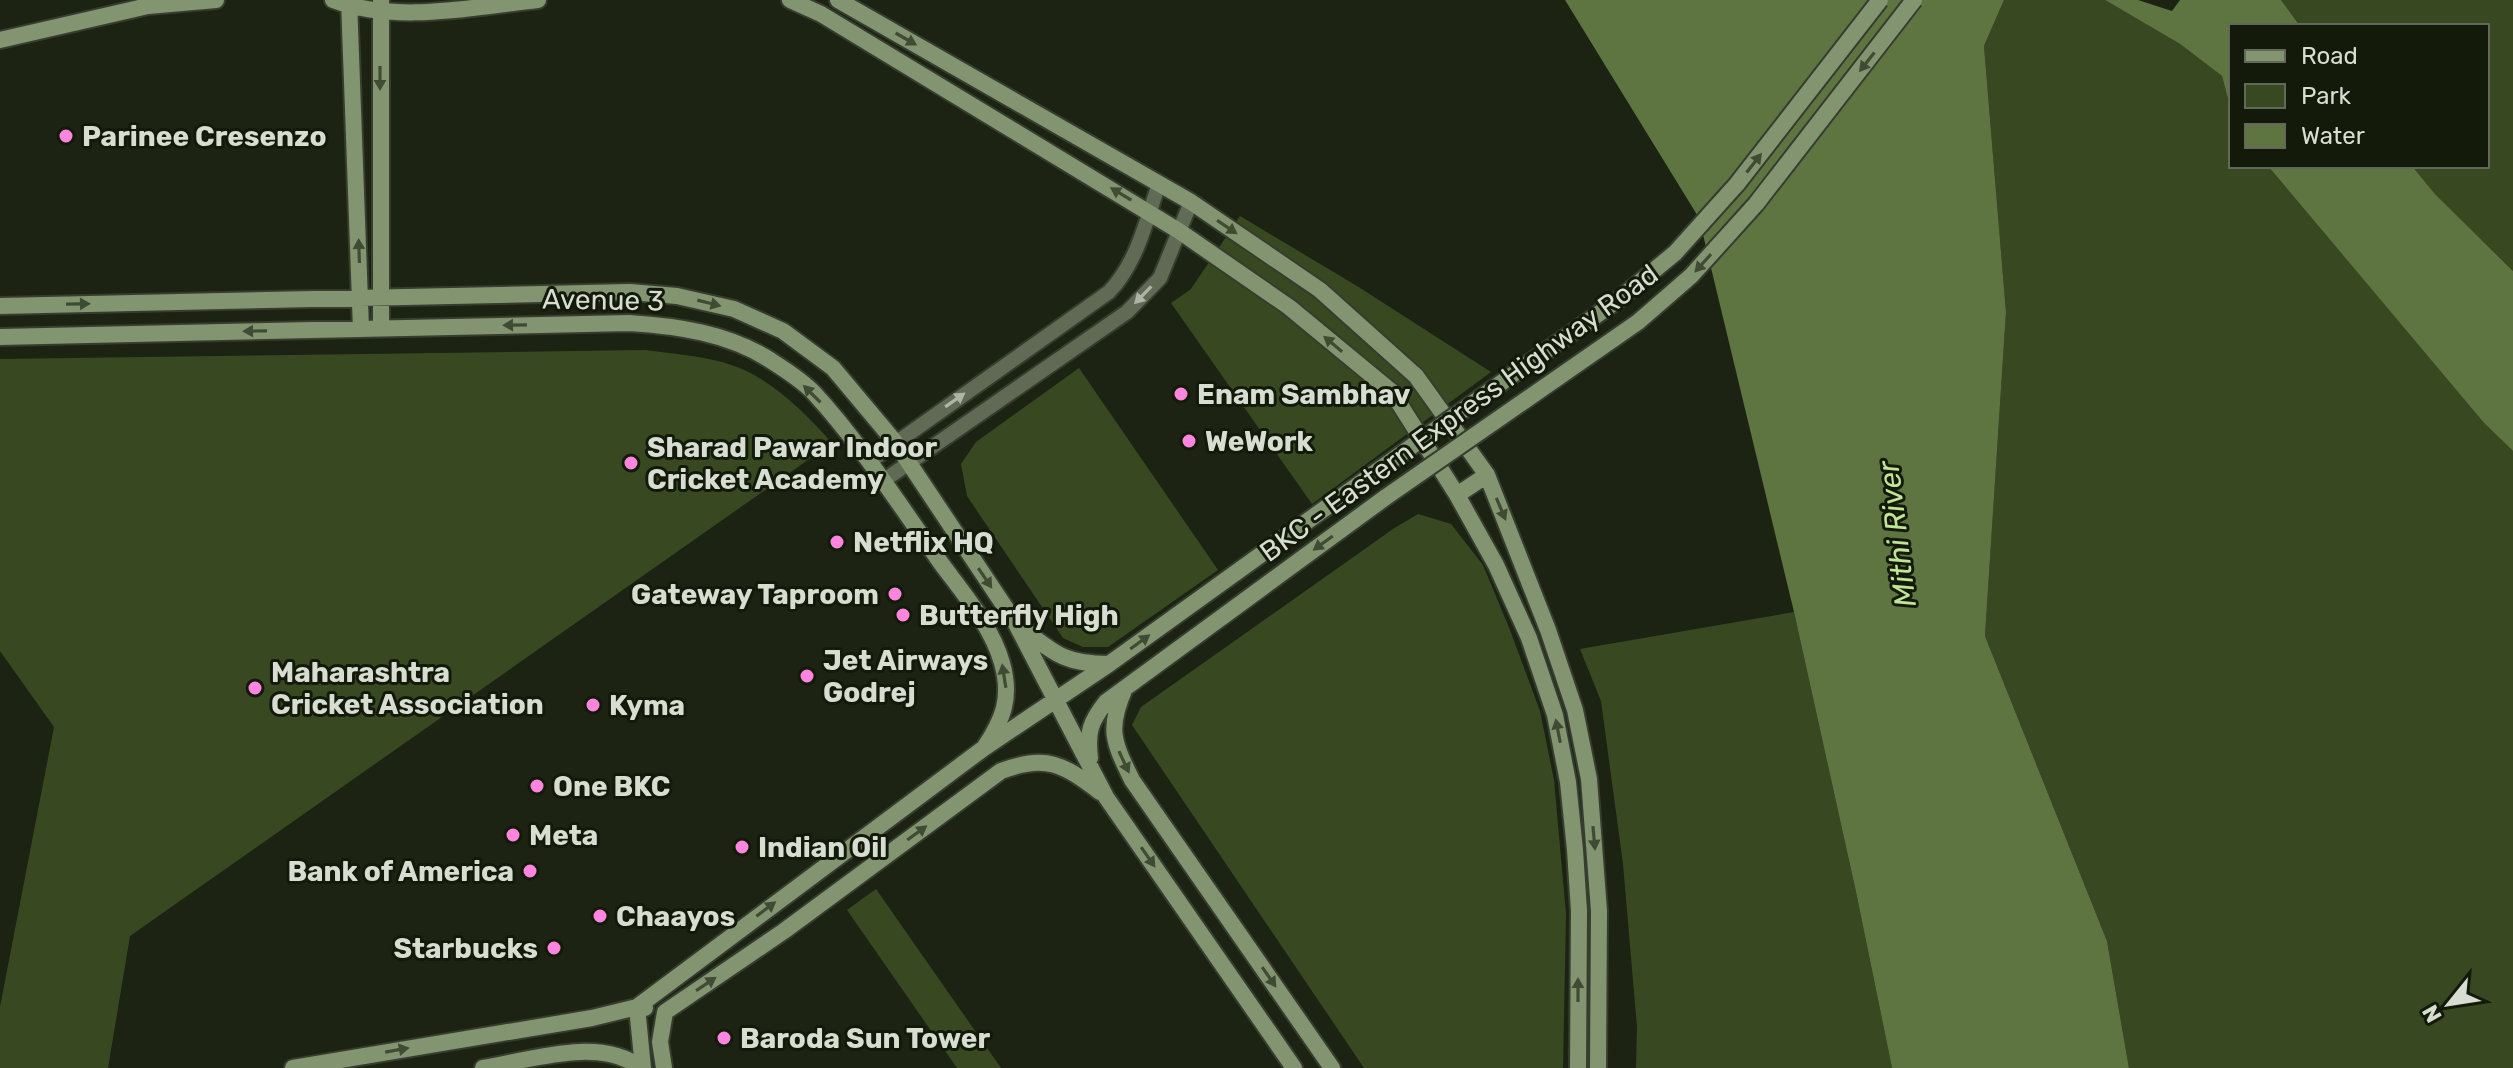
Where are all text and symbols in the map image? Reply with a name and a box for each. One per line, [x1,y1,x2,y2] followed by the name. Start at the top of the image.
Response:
[2229,24,2489,168] legend
[895,32,917,46] one-way arrow
[2301,42,2358,70] text: Road
[1859,52,1875,72] one-way arrow
[374,66,386,91] one-way arrow
[2301,82,2352,110] text: Park
[82,120,327,153] place label: Parinee Cresenzo
[2301,122,2365,150] text: Water
[57,127,75,145] marker: Parinee Cresenzo
[1745,152,1761,173] one-way arrow
[1110,187,1132,201] one-way arrow
[1217,219,1238,234] one-way arrow
[352,238,365,263] one-way arrow
[1694,254,1712,273] one-way arrow
[1254,257,1664,569] street label: BKC - Eastern Express Highway Road
[542,282,664,318] street label: Avenue 3
[1134,285,1153,304] one-way arrow
[66,298,91,310] one-way arrow
[697,298,722,310] one-way arrow
[502,319,527,332] one-way arrow
[242,325,267,337] one-way arrow
[1324,336,1344,353] one-way arrow
[1197,378,1411,411] place label: Enam Sambhav
[804,385,822,404] one-way arrow
[1172,385,1190,403] marker: Enam Sambhav
[944,393,965,408] one-way arrow
[1205,425,1313,458] place label: WeWork
[647,431,937,496] place label: Sharad Pawar Indoor Cricket Academy
[1180,432,1198,450] marker: WeWork
[622,454,640,472] marker: Sharad Pawar Indoor Cricket Academy
[1870,457,1924,609] water label: Mithi River
[1495,497,1508,521] one-way arrow
[853,526,994,559] place label: Netflix HQ
[828,533,846,551] marker: Netflix HQ
[1313,534,1334,550] one-way arrow
[977,567,992,588] one-way arrow
[631,578,879,611] place label: Gateway Taproom
[886,585,904,603] marker: Gateway Taproom
[919,599,1119,632] place label: Butterfly High
[894,606,912,624] marker: Butterfly High
[1129,635,1150,651] one-way arrow
[823,644,988,709] place label: Jet Airways Godrej
[271,656,544,721] place label: Maharashtra Cricket Association
[997,664,1010,689] one-way arrow
[798,667,816,685] marker: Jet Airways Godrej
[246,679,264,697] marker: Maharashtra Cricket Association
[609,689,685,722] place label: Kyma
[584,696,602,714] marker: Kyma
[1551,719,1564,744] one-way arrow
[1117,750,1131,773] one-way arrow
[553,770,671,803] place label: One BKC
[528,777,546,795] marker: One BKC
[529,819,598,852] place label: Meta
[907,825,928,841] one-way arrow
[504,826,522,844] marker: Meta
[1588,826,1601,851] one-way arrow
[758,831,887,864] place label: Indian Oil
[733,838,751,856] marker: Indian Oil
[1140,846,1155,867] one-way arrow
[287,855,514,888] place label: Bank of America
[521,862,539,880] marker: Bank of America
[616,900,735,933] place label: Chaayos
[756,902,776,918] one-way arrow
[591,907,609,925] marker: Chaayos
[393,932,538,965] place label: Starbucks
[545,939,563,957] marker: Starbucks
[2409,964,2489,1044] north arrow
[1261,967,1276,988] one-way arrow
[695,977,717,992] one-way arrow
[1572,977,1584,1002] one-way arrow
[2416,1000,2448,1027] text: N
[740,1022,990,1055] place label: Baroda Sun Tower
[715,1029,733,1047] marker: Baroda Sun Tower
[385,1044,410,1056] one-way arrow

